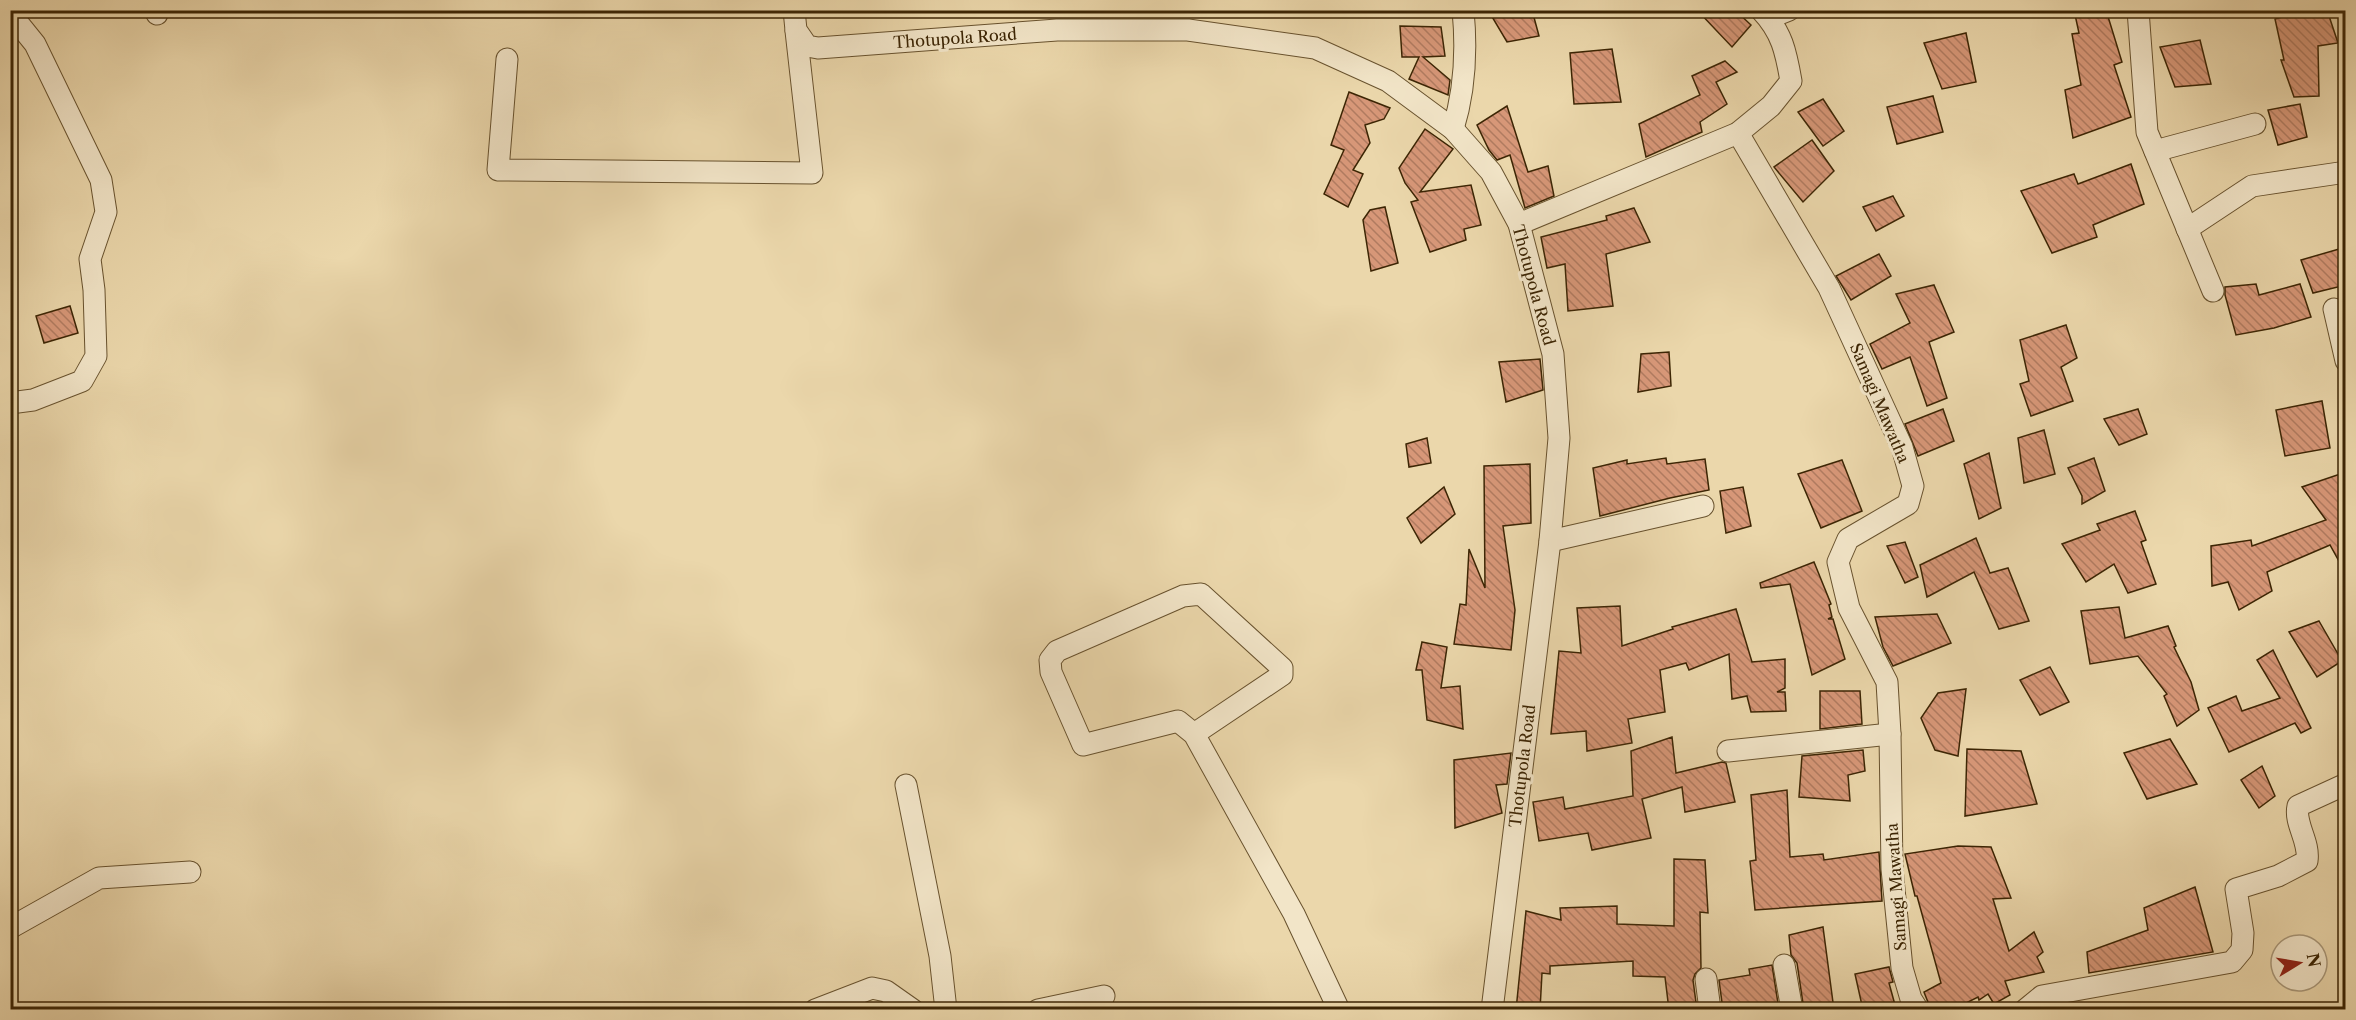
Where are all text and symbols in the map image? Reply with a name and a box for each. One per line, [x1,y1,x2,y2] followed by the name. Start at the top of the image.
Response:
[893,24,1018,52] street label: Thotupola Road
[1508,223,1560,348] street label: Thotupola Road
[1846,340,1914,466] street label: Samagi Mawatha
[1505,703,1540,829] street label: Thotupola Road
[1882,822,1910,952] street label: Samagi Mawatha
[2269,933,2329,993] north arrow
[2303,951,2325,969] text: N

